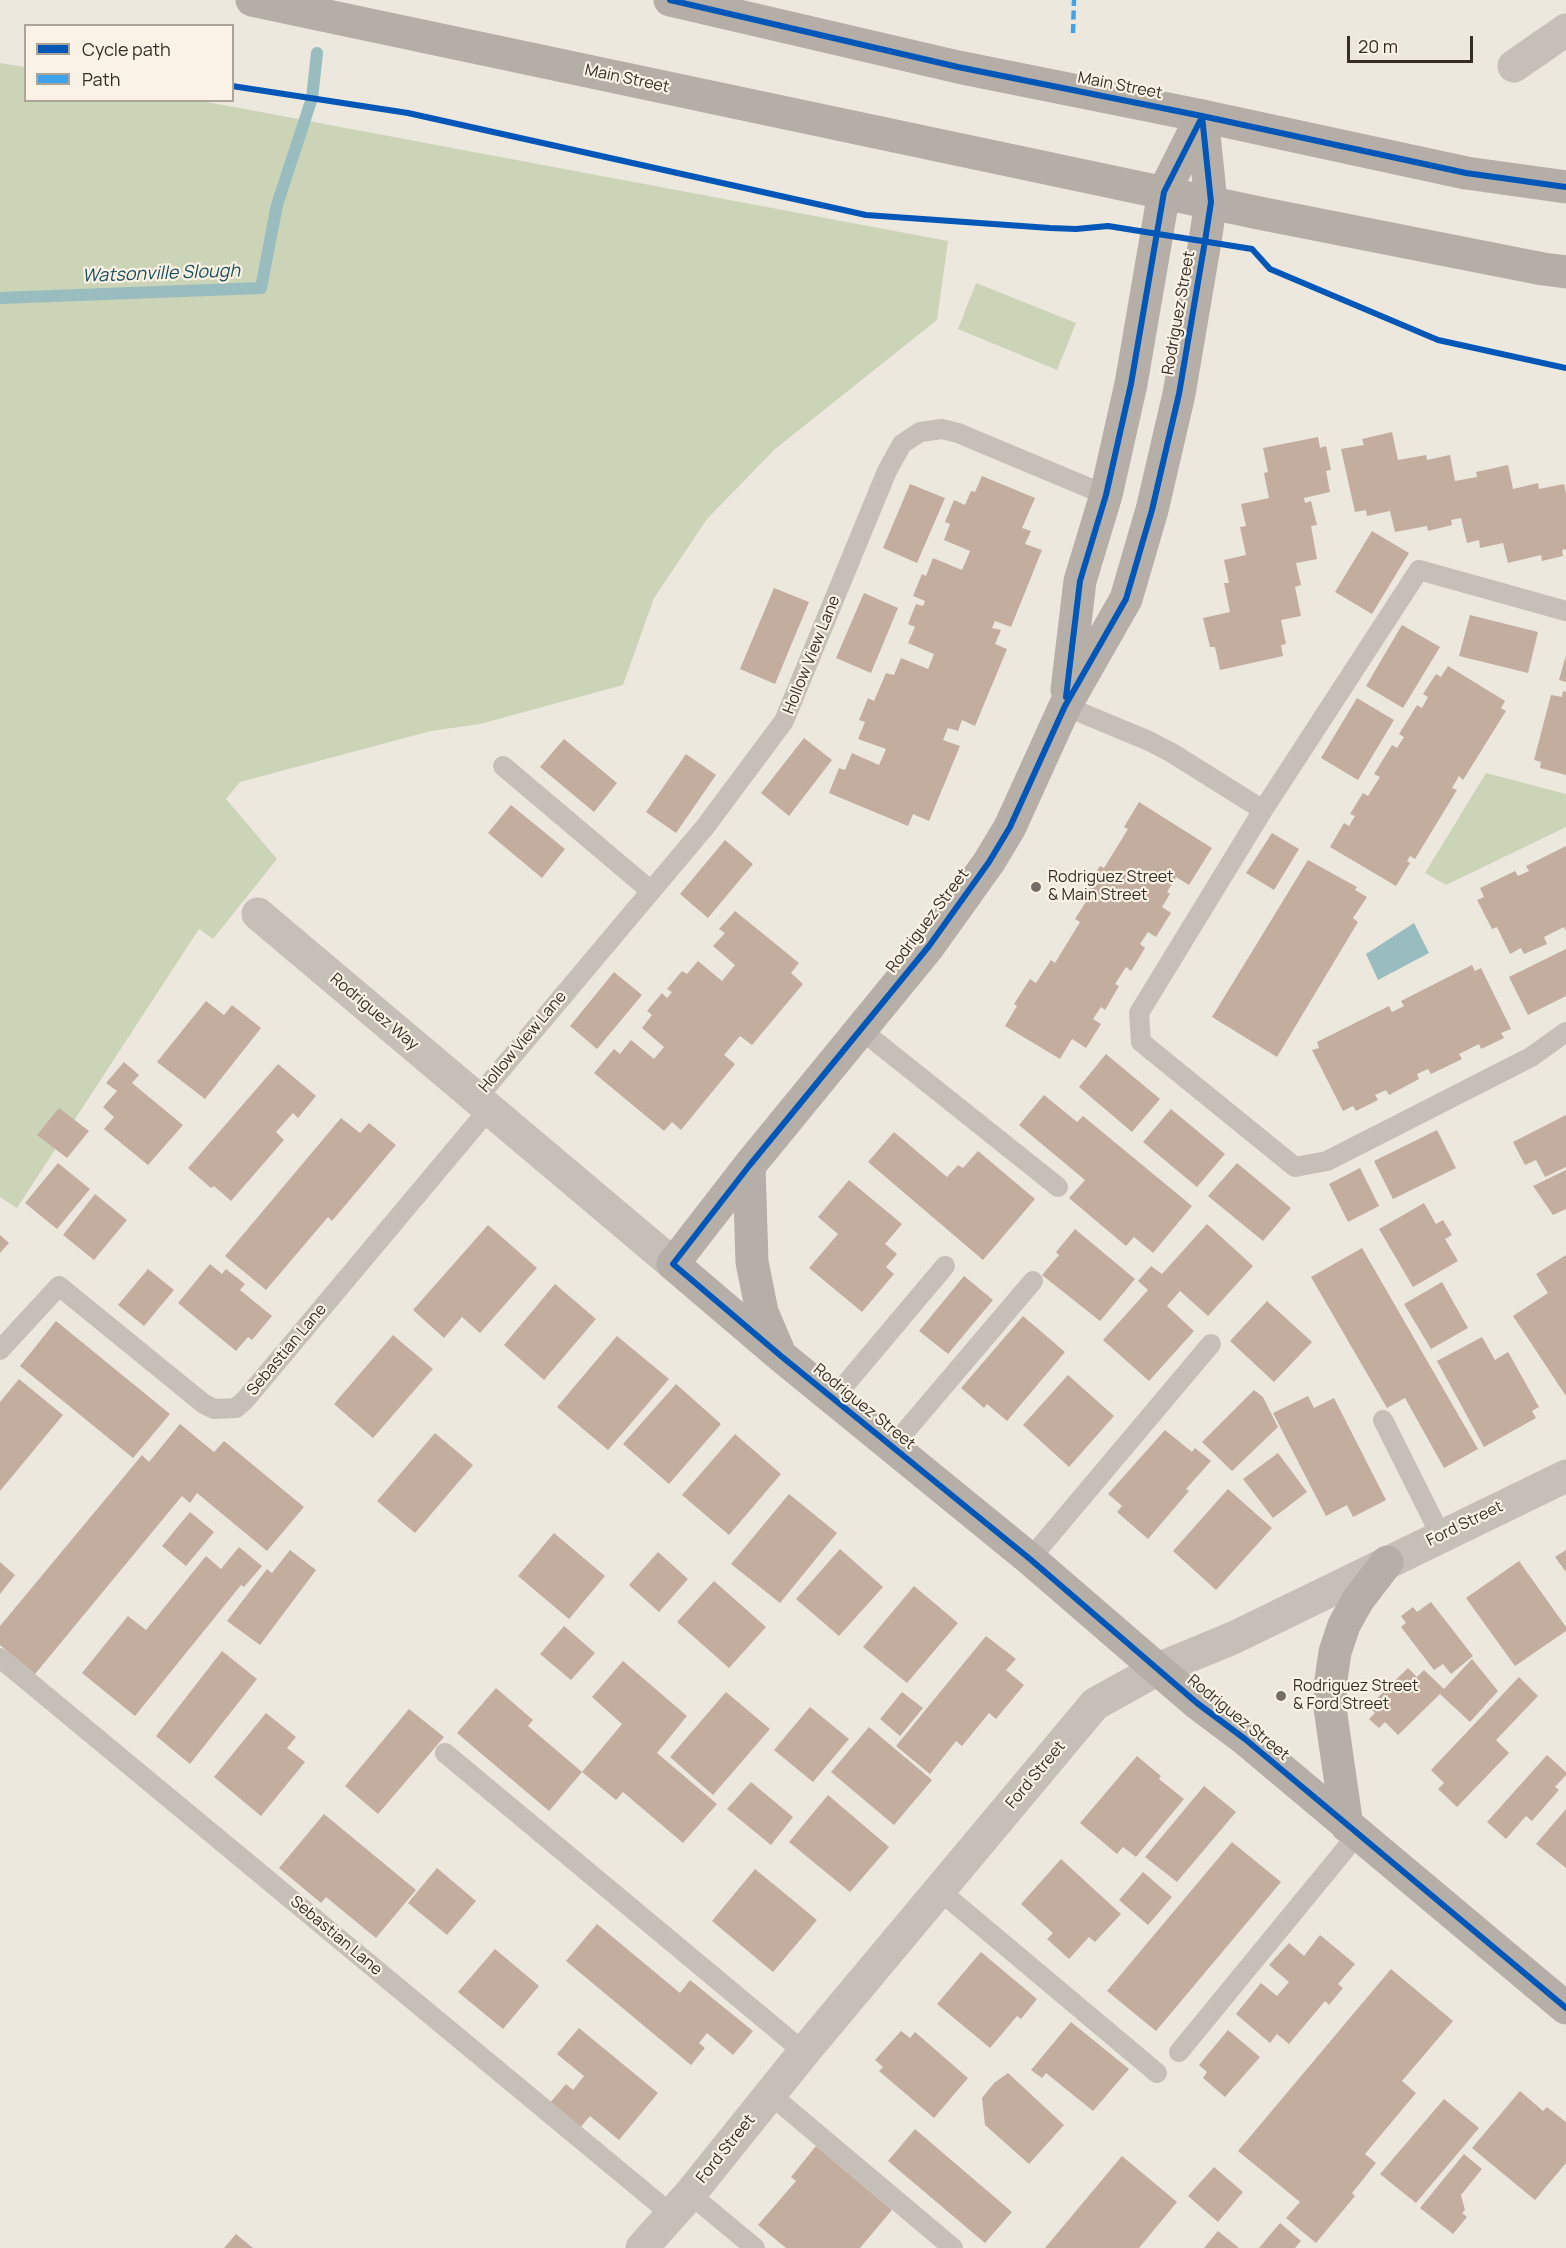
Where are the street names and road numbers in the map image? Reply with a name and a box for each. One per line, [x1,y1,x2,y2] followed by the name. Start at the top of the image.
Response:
[583,61,671,97] street label: Main Street
[1076,68,1164,104] street label: Main Street
[1159,250,1199,376] street label: Rodriguez Street
[780,593,844,717] street label: Hollow View Lane
[883,865,973,977] street label: Rodriguez Street
[326,969,422,1055] street label: Rodriguez Way
[475,988,571,1096] street label: Hollow View Lane
[243,1300,331,1400] street label: Sebastian Lane
[809,1360,919,1454] street label: Rodriguez Street
[1424,1497,1506,1551] street label: Ford Street
[1183,1671,1293,1765] street label: Rodriguez Street
[1002,1737,1070,1813] street label: Ford Street
[286,1892,386,1980] street label: Sebastian Lane
[693,2111,759,2187] street label: Ford Street

